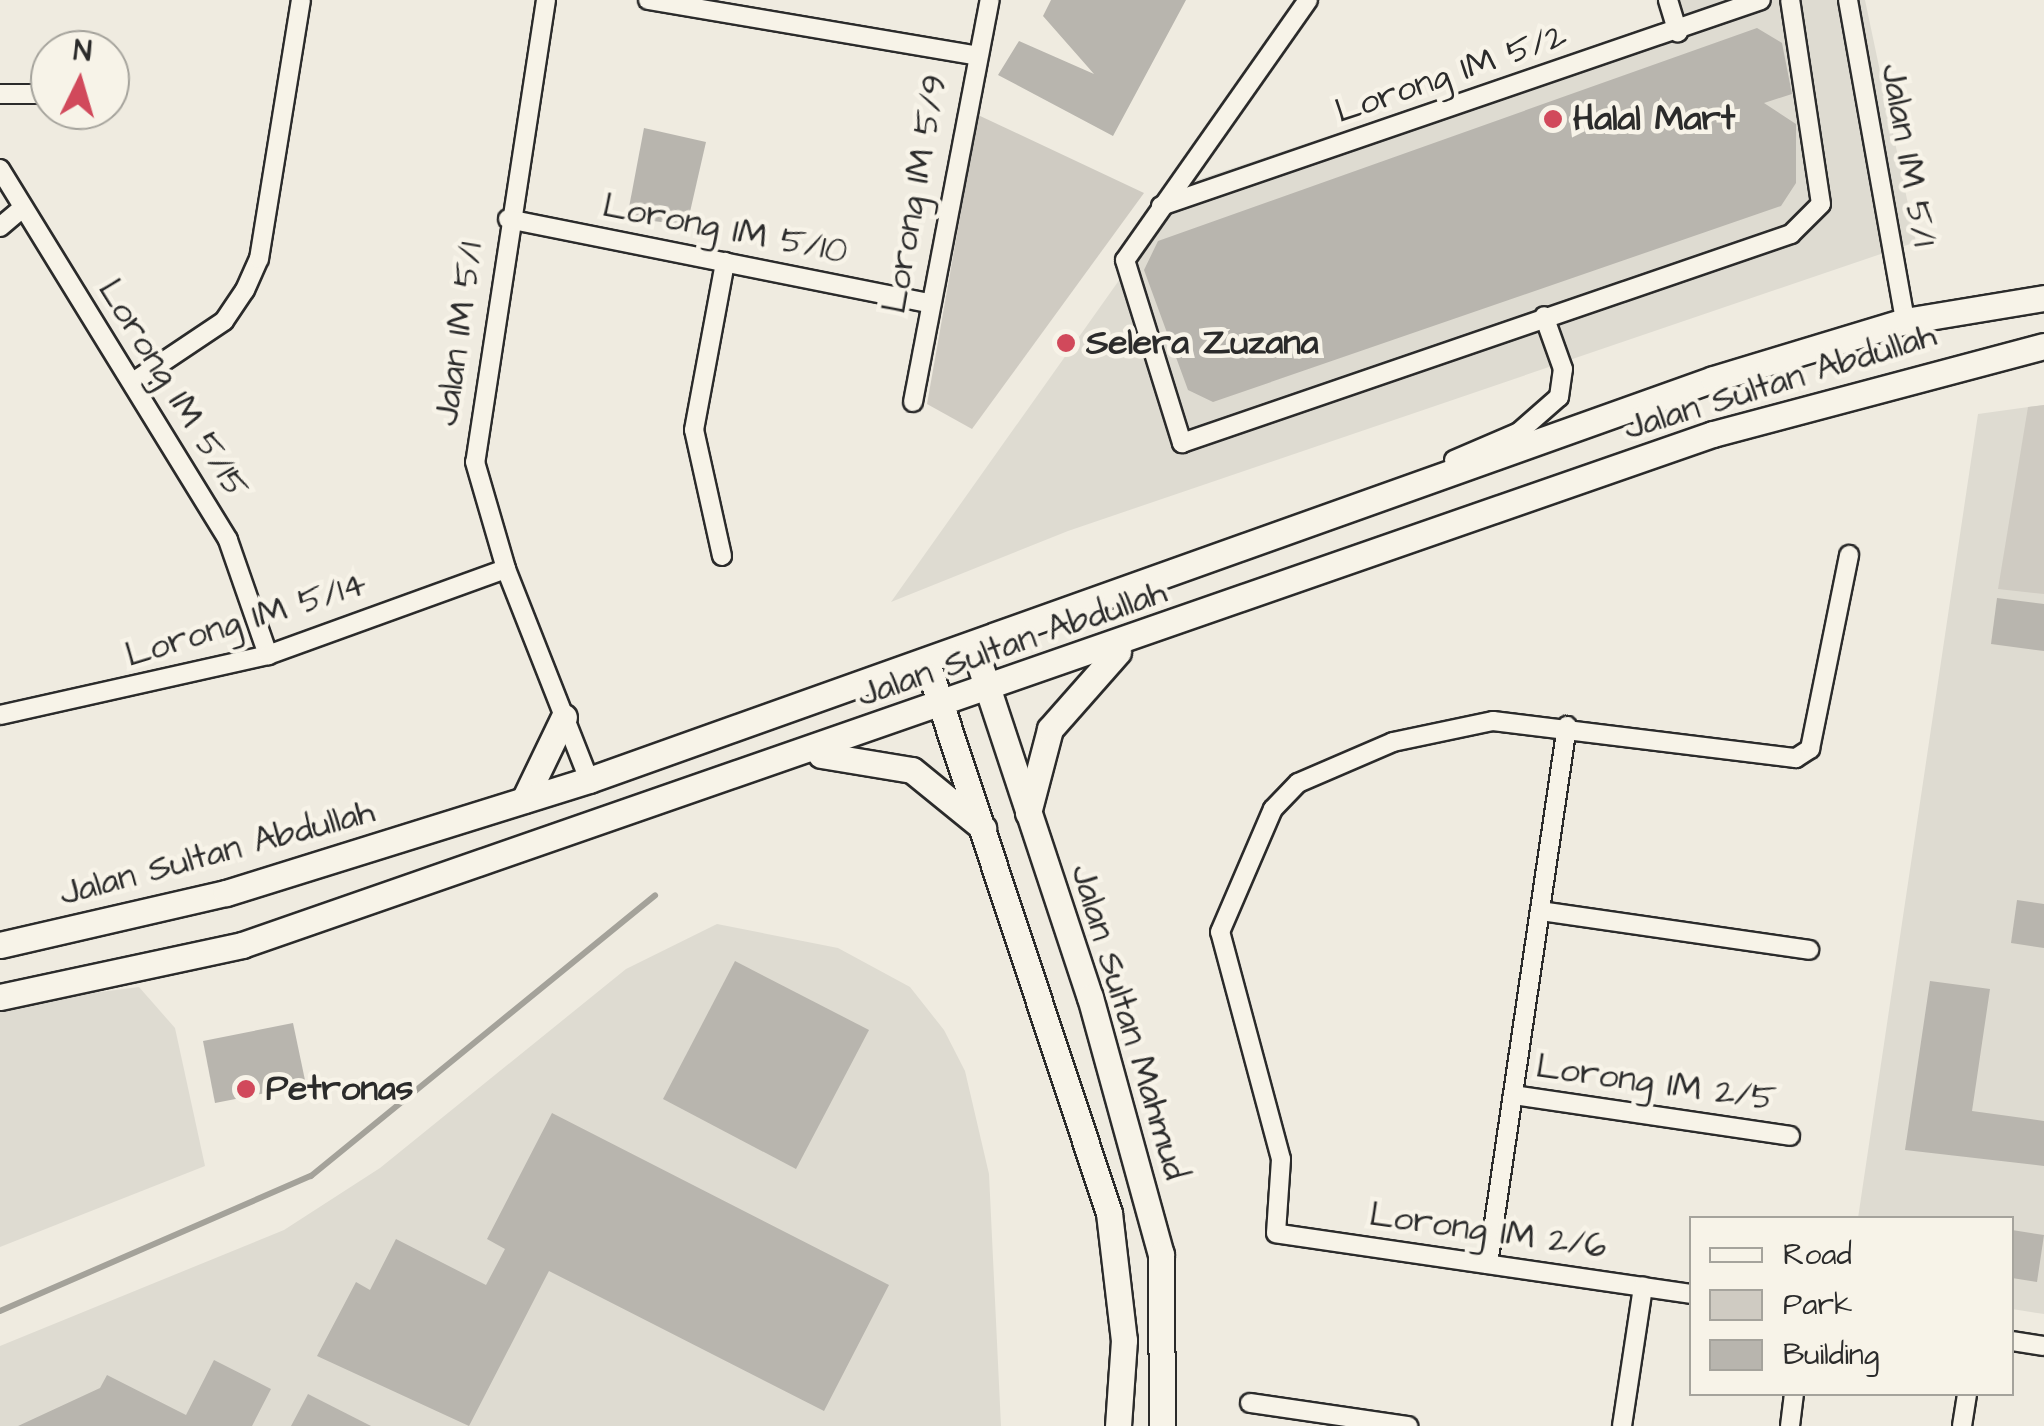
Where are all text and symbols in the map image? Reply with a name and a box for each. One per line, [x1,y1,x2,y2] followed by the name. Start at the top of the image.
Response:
[1330,15,1572,133] street label: Lorong IM 5/2
[30,30,130,130] north arrow
[72,31,93,72] text: N
[1871,60,1945,250] street label: Jalan IM 5/1
[873,71,957,317] street label: Lorong IM 5/9
[1573,98,1735,140] place label: Halal Mart
[1542,108,1564,130] marker: Halal Mart
[599,185,851,273] street label: Lorong IM 5/10
[425,240,493,428] street label: Jalan IM 5/1
[89,272,257,506] street label: Lorong IM 5/15
[1619,315,1941,449] street label: Jalan Sultan Abdullah
[1086,322,1319,364] place label: Selera Zuzana
[1055,332,1077,354] marker: Selera Zuzana
[120,563,372,677] street label: Lorong IM 5/14
[852,571,1172,717] street label: Jalan Sultan Abdullah
[55,791,379,915] street label: Jalan Sultan Abdullah
[1061,859,1197,1185] street label: Jalan Sultan Mahmud
[1534,1045,1778,1121] street label: Lorong IM 2/5
[266,1068,413,1110] place label: Petronas
[235,1078,257,1100] marker: Petronas
[1367,1194,1609,1268] street label: Lorong IM 2/6
[1689,1216,2014,1396] legend
[1783,1234,1852,1276] text: Road
[1783,1284,1852,1326] text: Park
[1783,1334,1879,1376] text: Building

